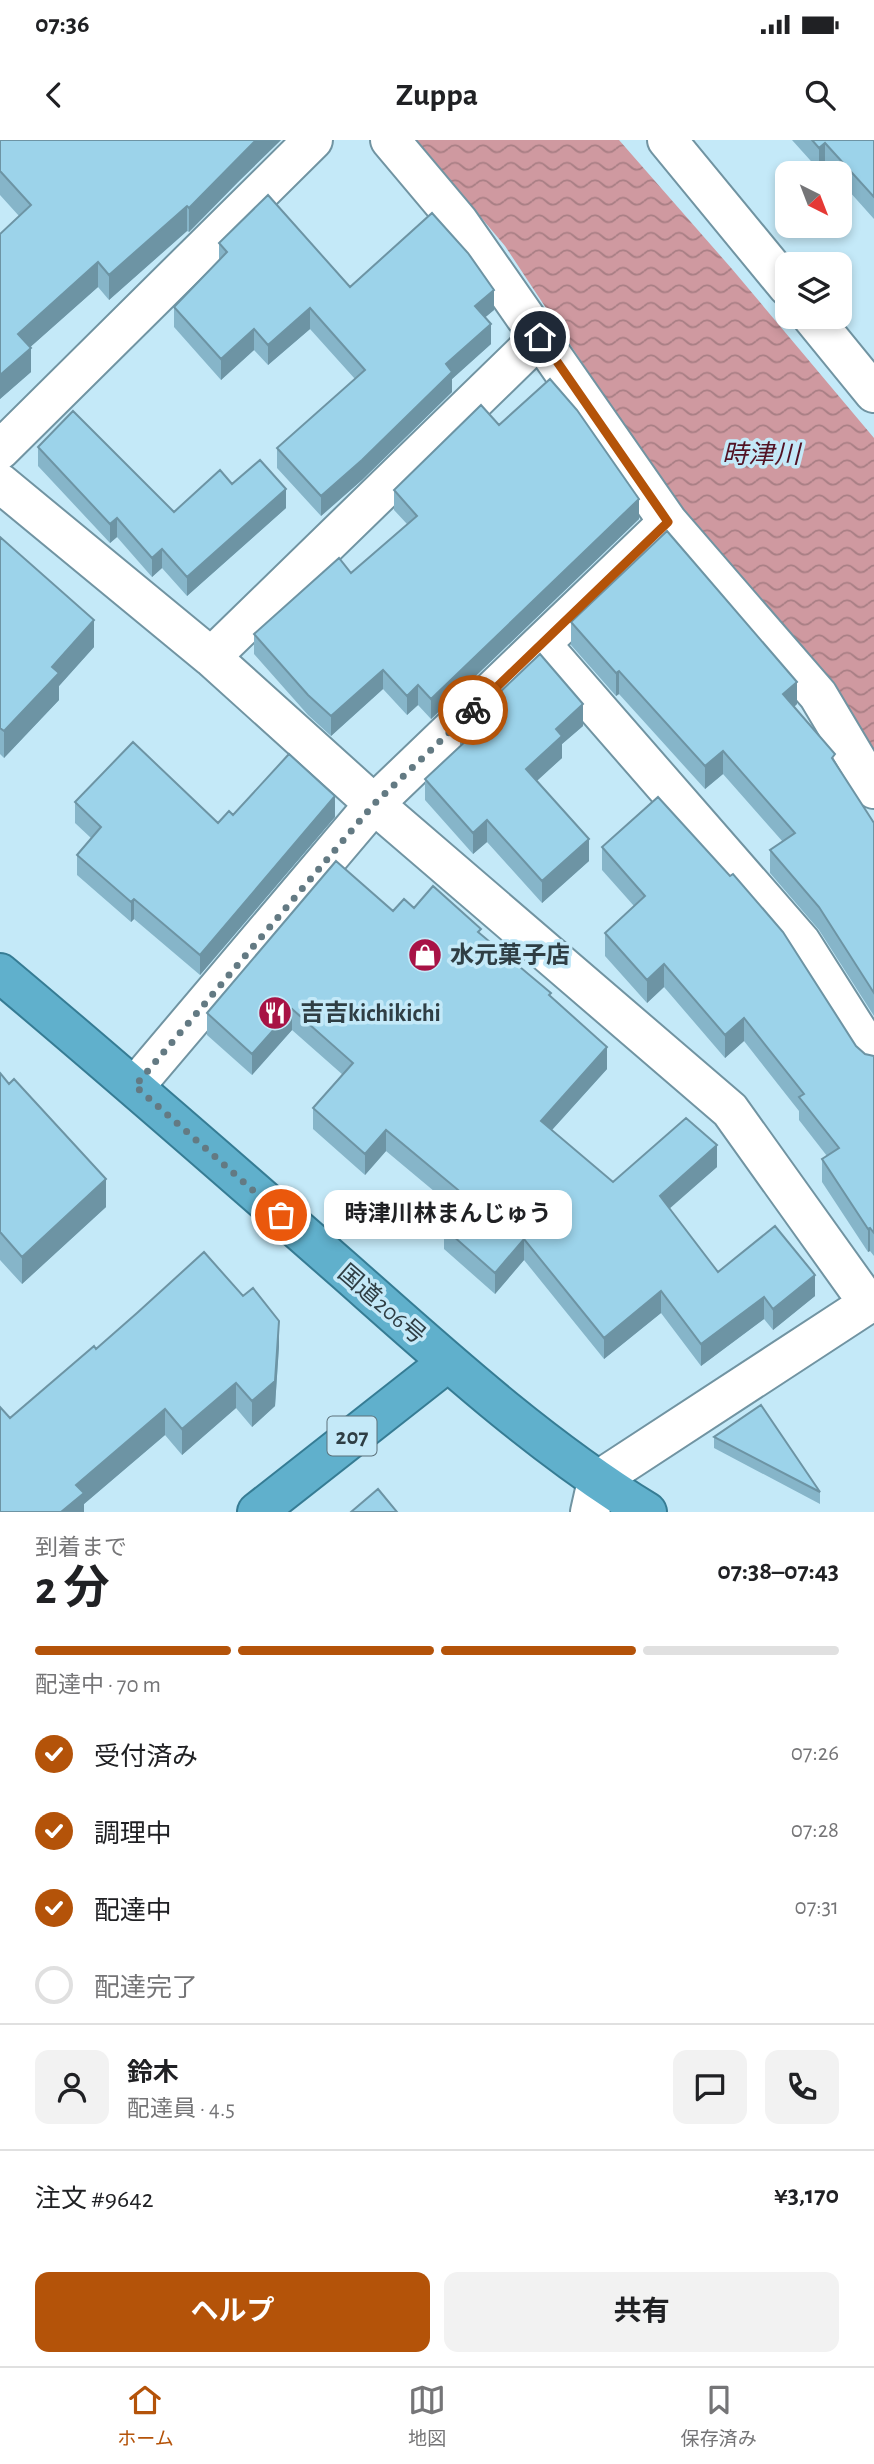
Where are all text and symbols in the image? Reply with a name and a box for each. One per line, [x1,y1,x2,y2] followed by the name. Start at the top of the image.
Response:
[35,11,90,37] text: 07:36
[35,76,73,114] icon: back
[801,76,839,114] icon: search
[396,79,478,111] text: Zuppa
[775,161,852,238] north arrow
[775,161,852,329] map controls
[775,252,852,329] button: layers
[510,307,570,367] pin
[521,318,559,356] icon: home
[722,441,803,468] water label: 時津川
[438,675,508,745] courier
[454,691,492,729] icon: bike
[406,936,444,974] shop icon: 水元菓子店
[450,942,570,968] place label: 水元菓子店
[256,994,294,1032] restaurant icon: 吉吉kichikichi
[300,1000,441,1026] place label: 吉吉kichikichi
[251,1185,311,1245] pin
[323,1190,572,1240] callout: 時津川林まんじゅう
[262,1196,300,1234] icon: bag
[345,1203,552,1226] text: 時津川林まんじゅう
[333,1259,431,1349] street label: 国道206号
[328,1416,376,1456] road number: 207
[35,1537,127,1560] text: 到着まで
[717,1558,839,1584] text: 07:38–07:43
[35,1566,110,1612] text: 2 分
[35,1674,161,1697] text: 配達中 · 70 m
[35,1735,73,1773] icon: check
[791,1742,839,1765] text: 07:26
[94,1744,198,1770] text: 受付済み
[35,1812,73,1850] icon: check
[791,1819,839,1842] text: 07:28
[94,1821,172,1847] text: 調理中
[35,1889,73,1927] icon: check
[795,1896,839,1919] text: 07:31
[94,1898,172,1924] text: 配達中
[94,1975,198,2001] text: 配達完了
[35,2050,109,2124] button: person
[673,2050,747,2124] button: chat
[765,2050,839,2124] button: phone
[127,2060,179,2086] text: 鈴木
[127,2098,235,2121] text: 配達員 · 4.5
[774,2182,839,2208] text: ¥3,170
[35,2186,153,2212] text: 注文 #9642
[35,2272,430,2352] button: ヘルプ
[444,2272,839,2352] button: 共有
[117,2381,174,2451] tab: ホーム
[408,2381,446,2451] tab: 地図
[681,2381,757,2451] tab: 保存済み

